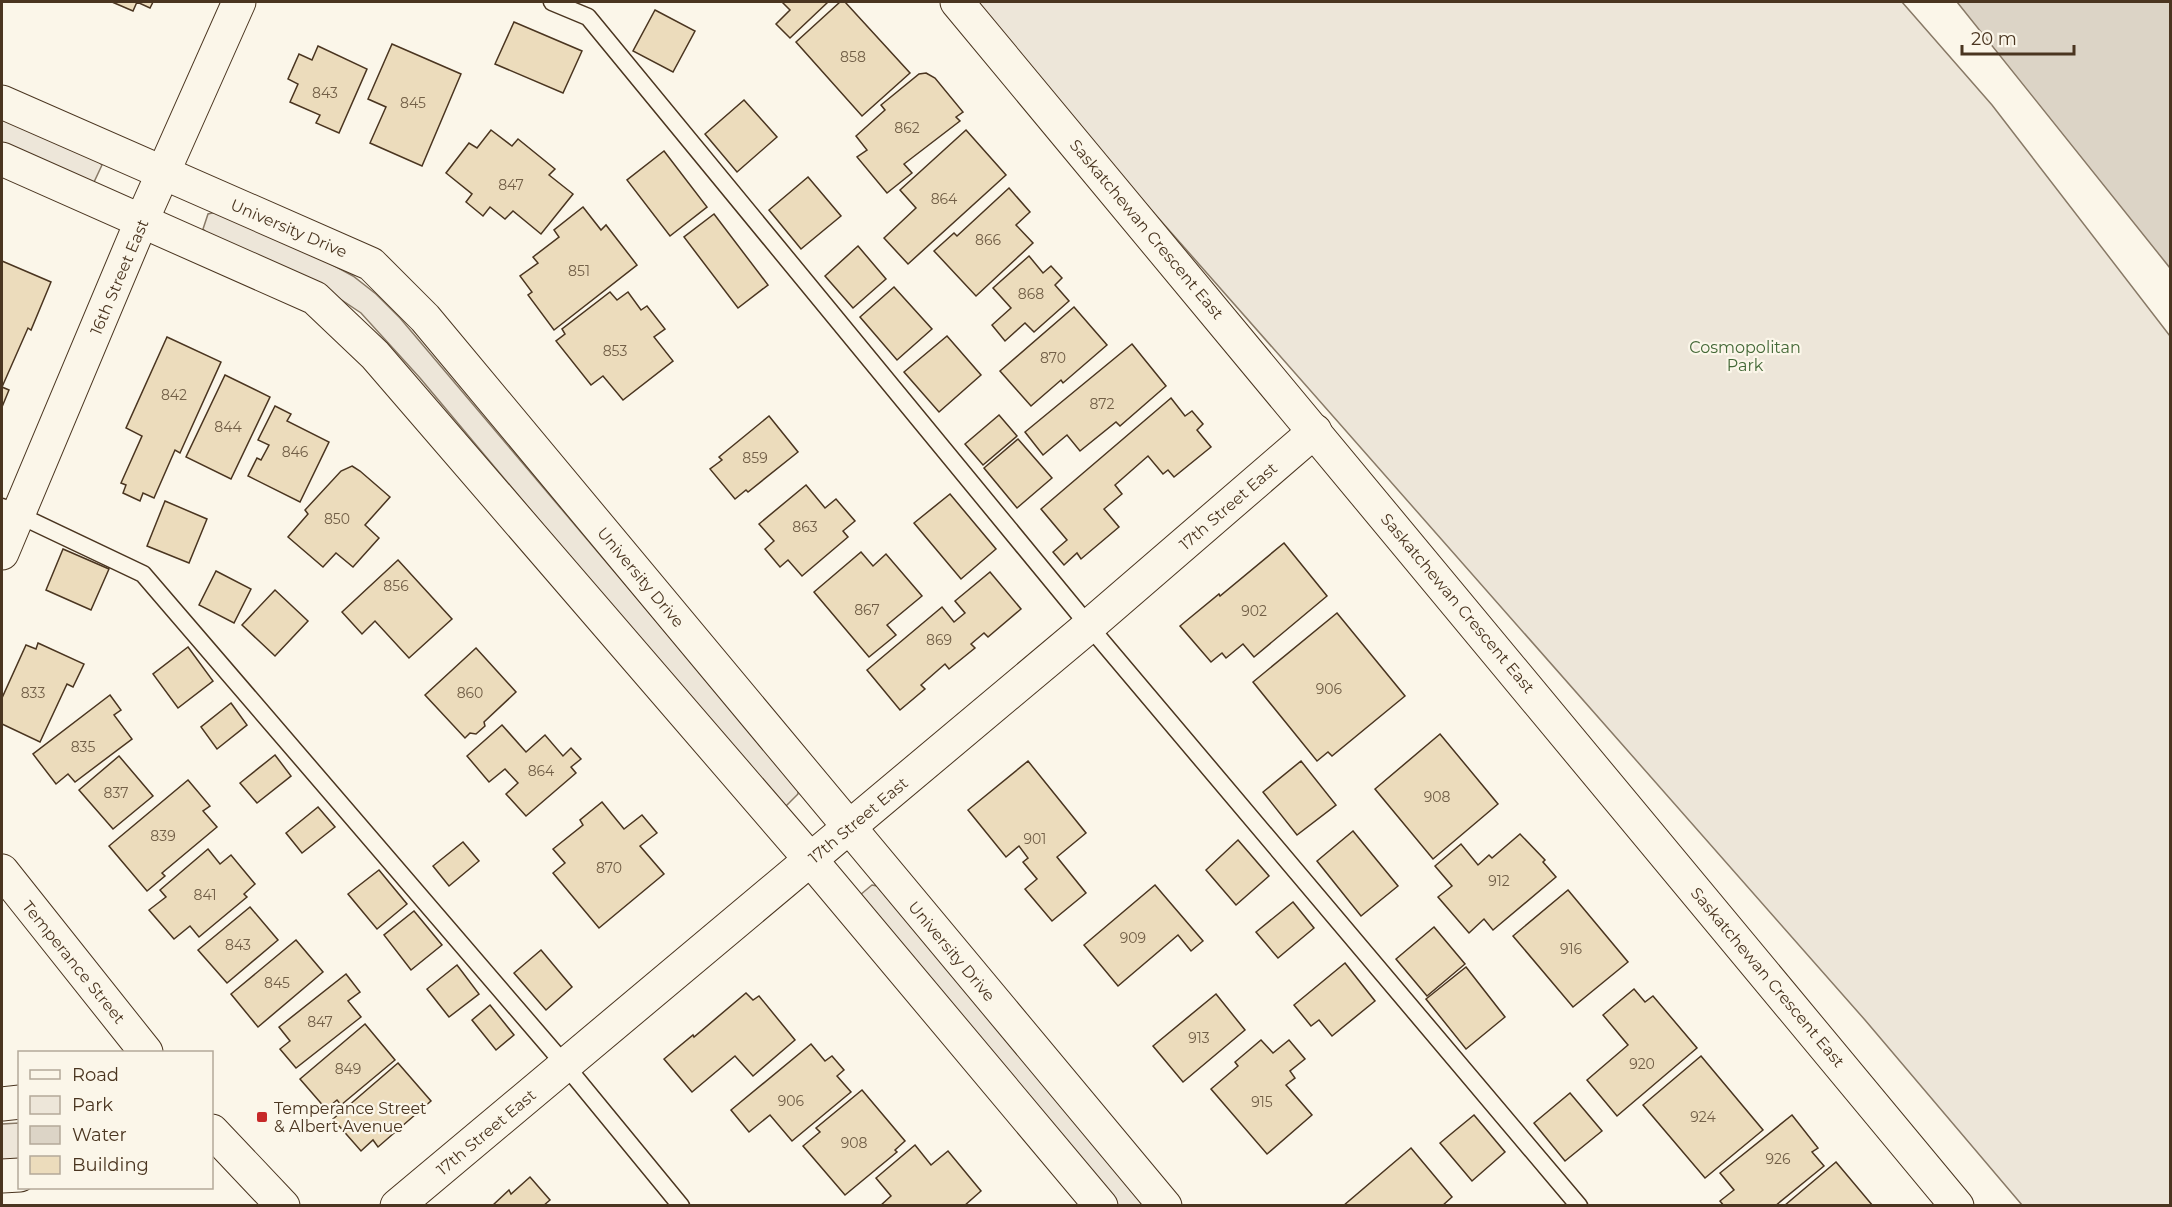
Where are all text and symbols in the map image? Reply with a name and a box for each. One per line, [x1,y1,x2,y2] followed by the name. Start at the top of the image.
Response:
[1962,18,2074,56] scale bar
[1971,28,2017,50] text: 20 m
[840,48,866,66] house number: 858
[312,84,338,102] house number: 843
[400,94,426,112] house number: 845
[894,119,920,137] house number: 862
[1066,136,1228,323] street label: Saskatchewan Crescent East
[498,176,524,194] house number: 847
[931,190,958,208] house number: 864
[228,195,350,262] street label: University Drive
[87,216,153,338] street label: 16th Street East
[975,231,1001,249] house number: 866
[568,262,590,280] house number: 851
[1018,285,1044,303] house number: 868
[1689,338,1801,375] park label: Cosmopolitan Park
[603,342,627,360] house number: 853
[1040,349,1066,367] house number: 870
[161,386,187,404] house number: 842
[1089,395,1115,413] house number: 872
[214,418,242,436] house number: 844
[282,443,309,461] house number: 846
[742,449,768,467] house number: 859
[1176,458,1281,554] street label: 17th Street East
[324,510,350,528] house number: 850
[1377,510,1539,697] street label: Saskatchewan Crescent East
[792,518,818,536] house number: 863
[593,523,688,631] street label: University Drive
[383,577,409,595] house number: 856
[854,601,880,619] house number: 867
[1241,602,1267,620] house number: 902
[926,631,952,649] house number: 869
[1316,680,1343,698] house number: 906
[21,684,45,702] house number: 833
[457,684,483,702] house number: 860
[71,738,95,756] house number: 835
[528,762,555,780] house number: 864
[805,773,912,867] street label: 17th Street East
[104,784,128,802] house number: 837
[1424,788,1450,806] house number: 908
[150,827,176,845] house number: 839
[1024,830,1046,848] house number: 901
[596,859,622,877] house number: 870
[1488,872,1510,890] house number: 912
[1687,884,1849,1071] street label: Saskatchewan Crescent East
[194,886,216,904] house number: 841
[18,897,129,1028] street label: Temperance Street
[904,897,999,1005] street label: University Drive
[1120,929,1146,947] house number: 909
[225,936,251,954] house number: 843
[1560,940,1583,958] house number: 916
[264,974,290,992] house number: 845
[307,1013,333,1031] house number: 847
[1188,1029,1210,1047] house number: 913
[18,1051,213,1189] legend
[1629,1055,1655,1073] house number: 920
[335,1060,361,1078] house number: 849
[72,1064,119,1086] text: Road
[433,1085,540,1179] street label: 17th Street East
[778,1092,805,1110] house number: 906
[1251,1093,1273,1111] house number: 915
[72,1094,113,1116] text: Park
[274,1099,427,1136] place label: Temperance Street & Albert Avenue
[1690,1108,1716,1126] house number: 924
[255,1110,269,1124] marker: Temperance Street & Albert Avenue
[72,1124,127,1146] text: Water
[841,1134,867,1152] house number: 908
[1766,1150,1791,1168] house number: 926
[72,1154,149,1176] text: Building

